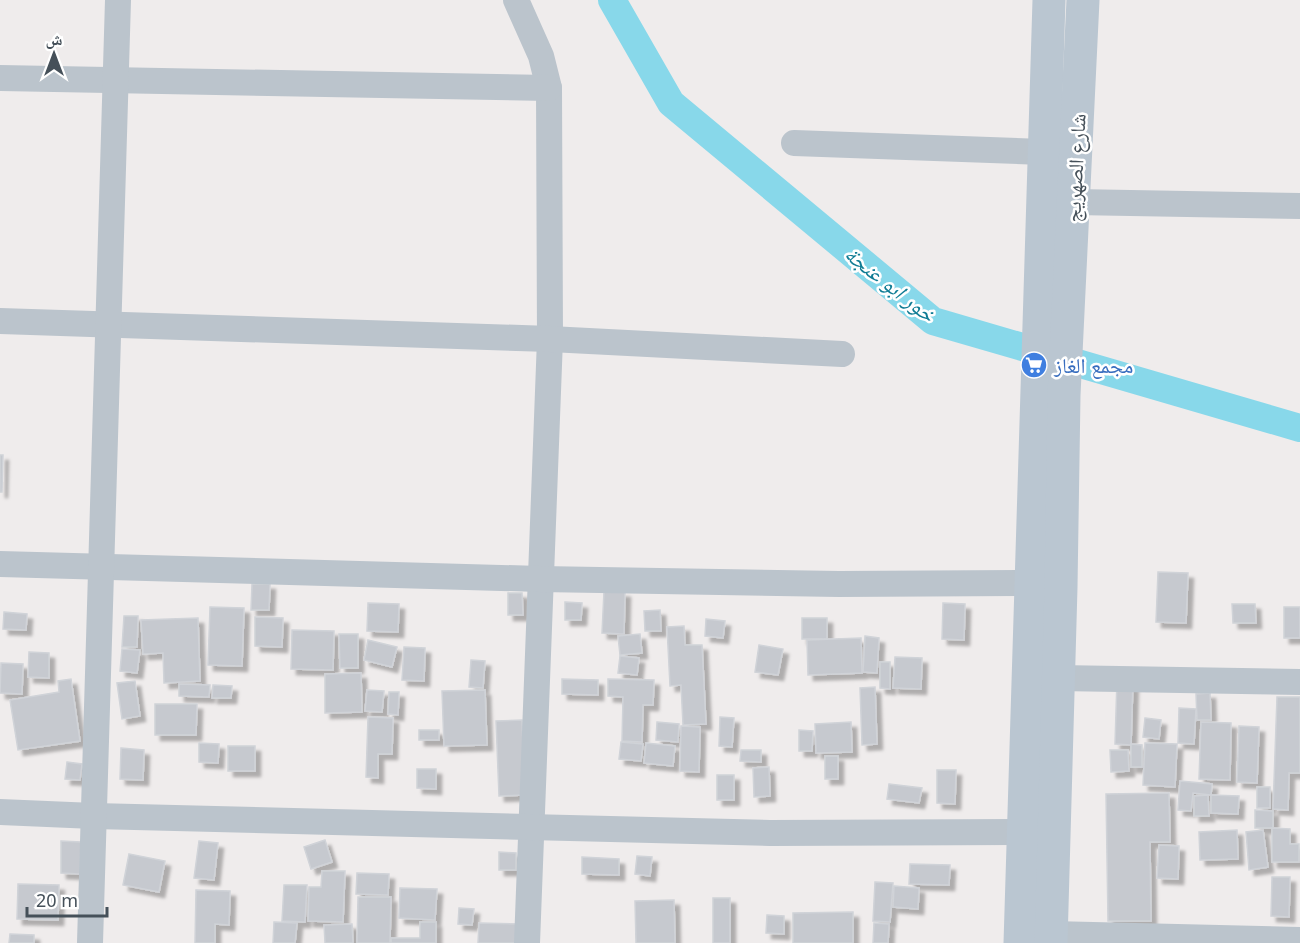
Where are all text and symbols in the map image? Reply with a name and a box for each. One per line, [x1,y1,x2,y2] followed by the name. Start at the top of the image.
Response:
[24,24,84,84] north arrow
[46,28,63,50] text: ش
[1058,113,1092,223] street label: شارع الصهريج
[839,238,944,329] water label: خور ابو عنجة
[1019,350,1049,380] supermarket icon: مجمع الغاز
[1053,351,1133,379] place label: مجمع الغاز
[27,880,106,918] scale bar
[36,888,78,912] text: 20 m

